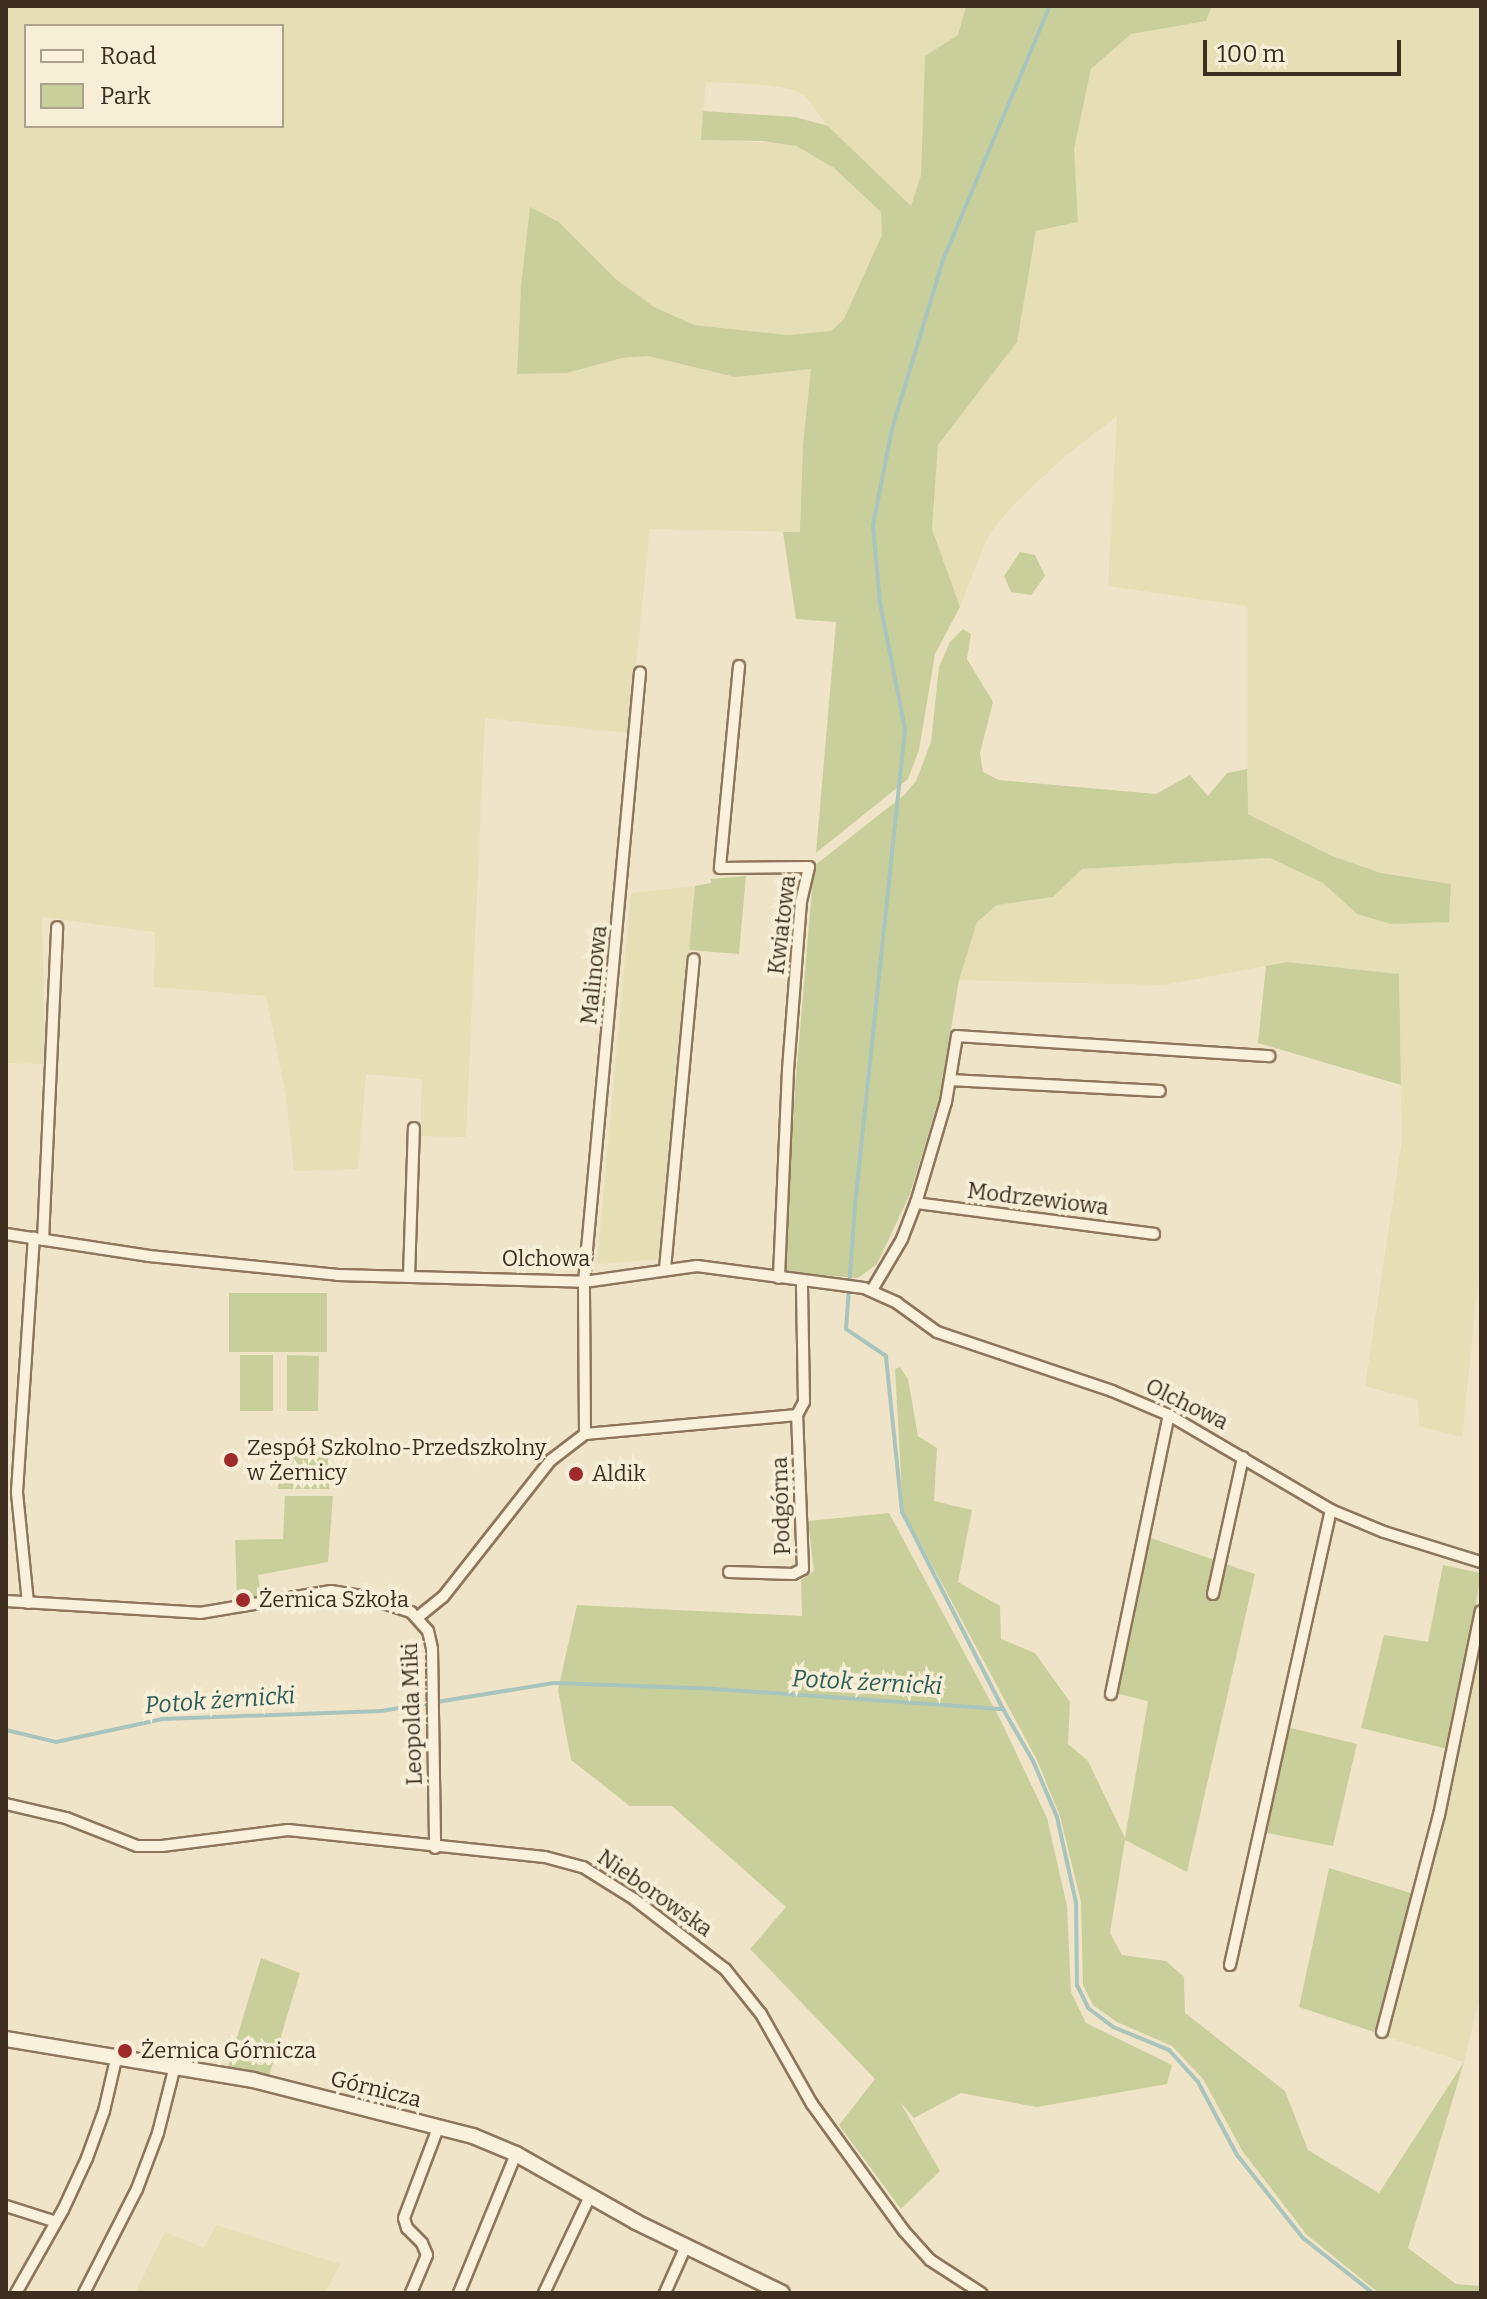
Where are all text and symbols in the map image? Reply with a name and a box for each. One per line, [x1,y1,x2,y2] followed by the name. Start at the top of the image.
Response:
[24,24,284,128] legend
[1207,24,1405,74] scale bar
[1217,40,1285,68] text: 100 m
[100,42,156,70] text: Road
[100,82,151,110] text: Park
[763,874,801,976] street label: Kwiatowa
[576,924,612,1026] street label: Malinowa
[966,1177,1110,1221] street label: Modrzewiowa
[502,1246,590,1272] street label: Olchowa
[1141,1373,1233,1435] street label: Olchowa
[247,1434,546,1486] place label: Zespół Szkolno-Przedszkolny w Żernicy
[222,1451,240,1469] marker: Zespół Szkolno-Przedszkolny w Żernicy
[766,1456,796,1556] street label: Podgórna
[592,1461,646,1487] place label: Aldik
[567,1465,585,1483] marker: Aldik
[259,1587,409,1613] place label: Żernica Szkoła
[234,1591,252,1609] marker: Żernica Szkoła
[396,1642,428,1786] street label: Leopolda Miki
[791,1665,943,1701] water label: Potok żernicki
[144,1681,296,1721] water label: Potok żernicki
[592,1844,718,1942] street label: Nieborowska
[141,2038,316,2064] place label: Żernica Górnicza
[116,2042,134,2060] marker: Żernica Górnicza
[328,2065,424,2113] street label: Górnicza

